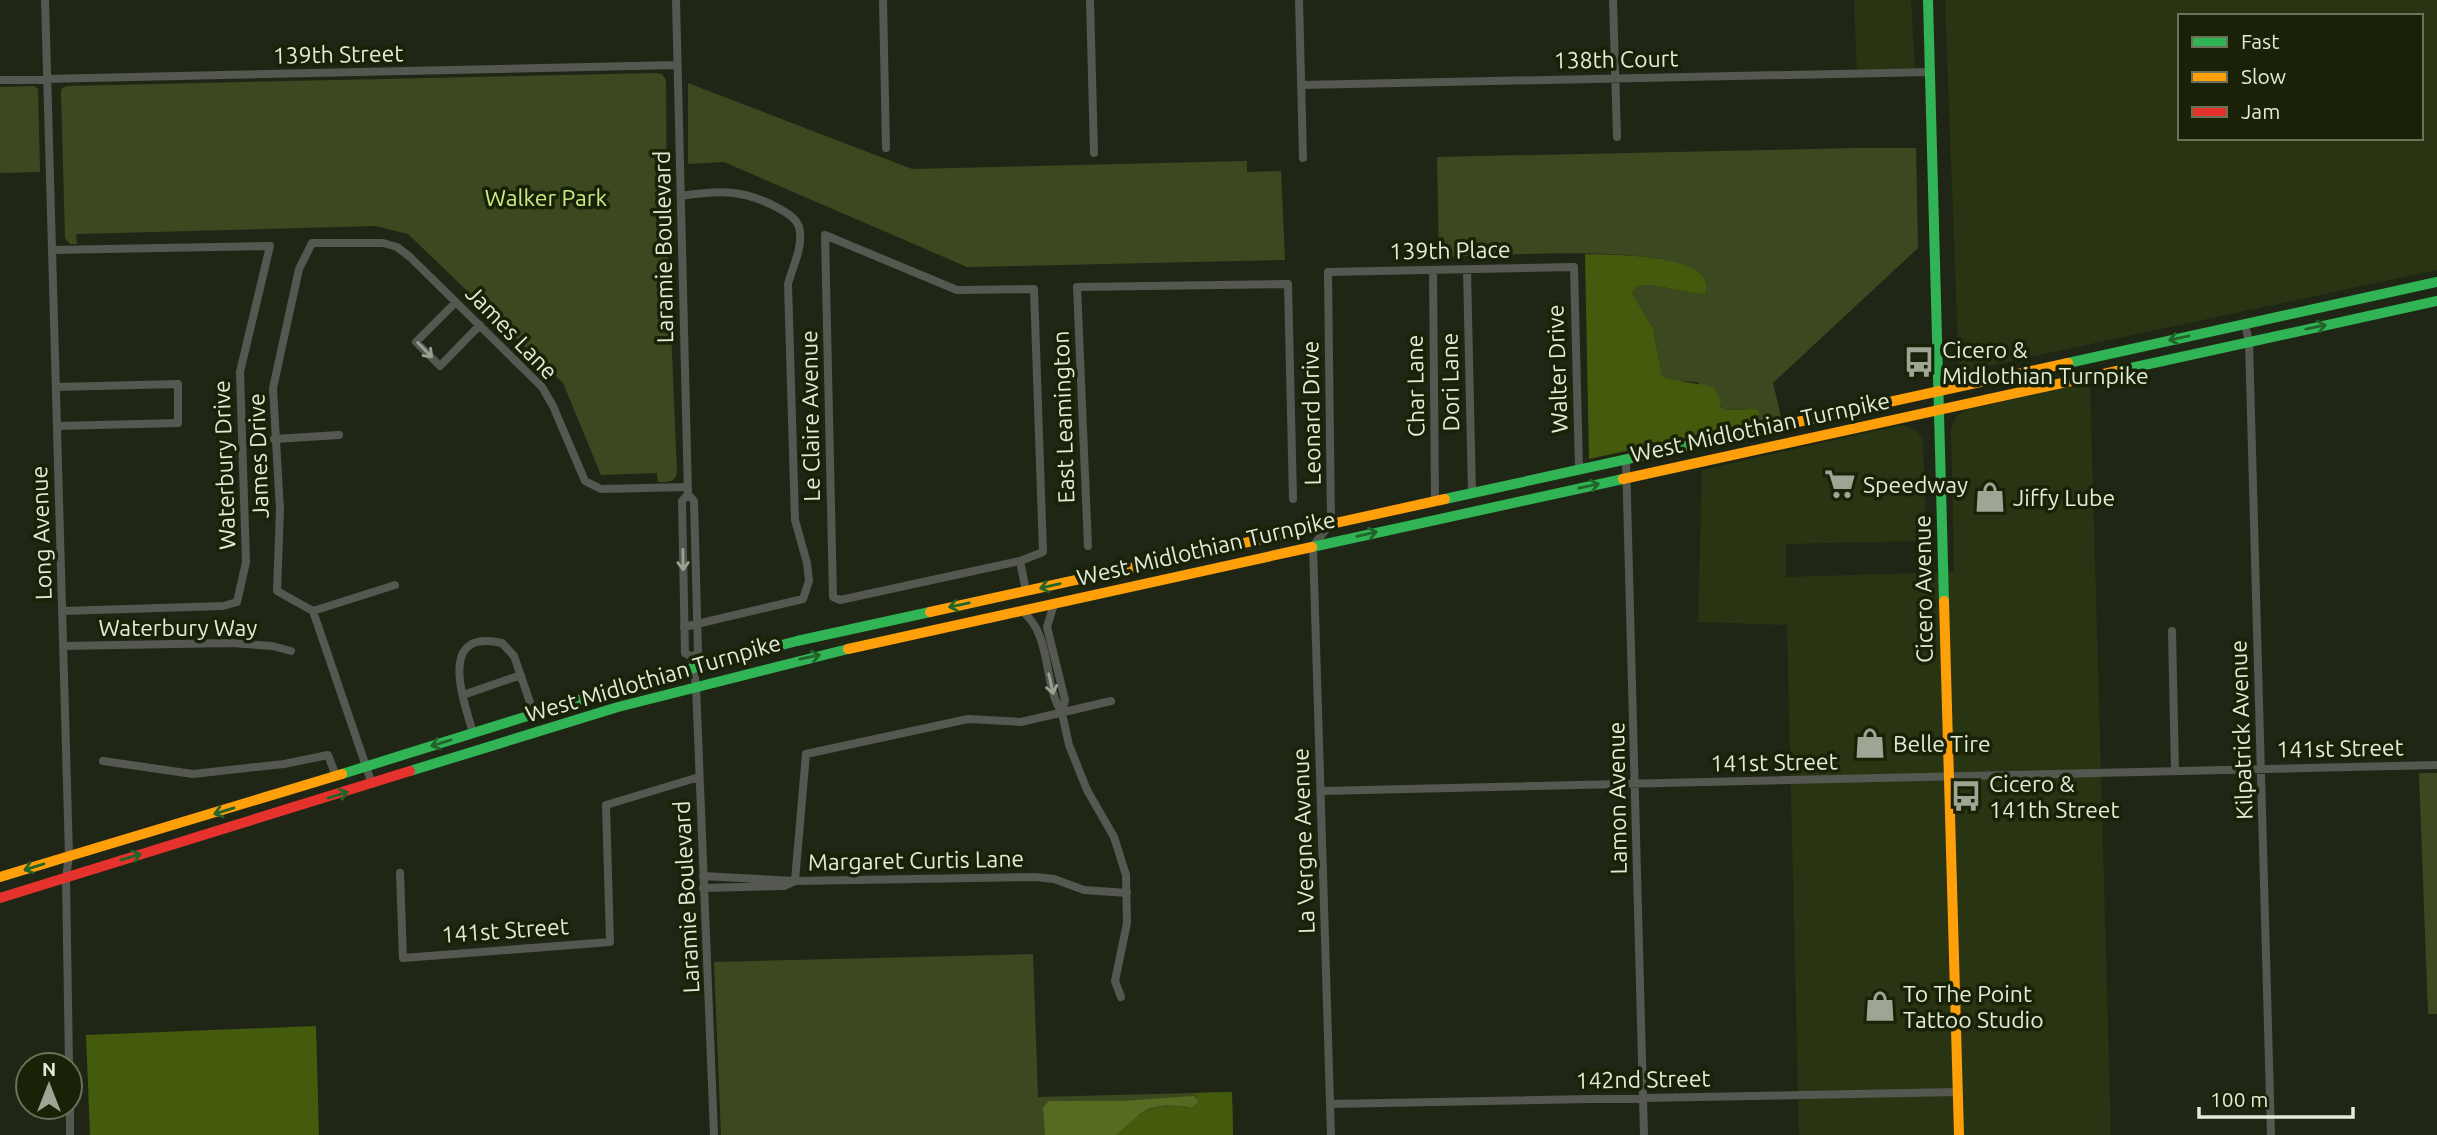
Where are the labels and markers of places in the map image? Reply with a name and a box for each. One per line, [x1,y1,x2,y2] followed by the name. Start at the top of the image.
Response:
[1942,337,2149,388] place label: Cicero & Midlothian Turnpike
[1902,345,1936,379] bus stop icon: Cicero & Midlothian Turnpike
[1823,467,1857,501] supermarket icon: Speedway
[1863,472,1968,497] place label: Speedway
[1973,480,2007,514] shop icon: Jiffy Lube
[2013,485,2115,510] place label: Jiffy Lube
[1853,726,1887,760] shop icon: Belle Tire
[1893,731,1991,756] place label: Belle Tire
[1989,771,2120,822] place label: Cicero & 141th Street
[1949,779,1983,813] bus stop icon: Cicero & 141th Street
[1903,981,2044,1032] place label: To The Point Tattoo Studio
[1863,989,1897,1023] shop icon: To The Point Tattoo Studio

